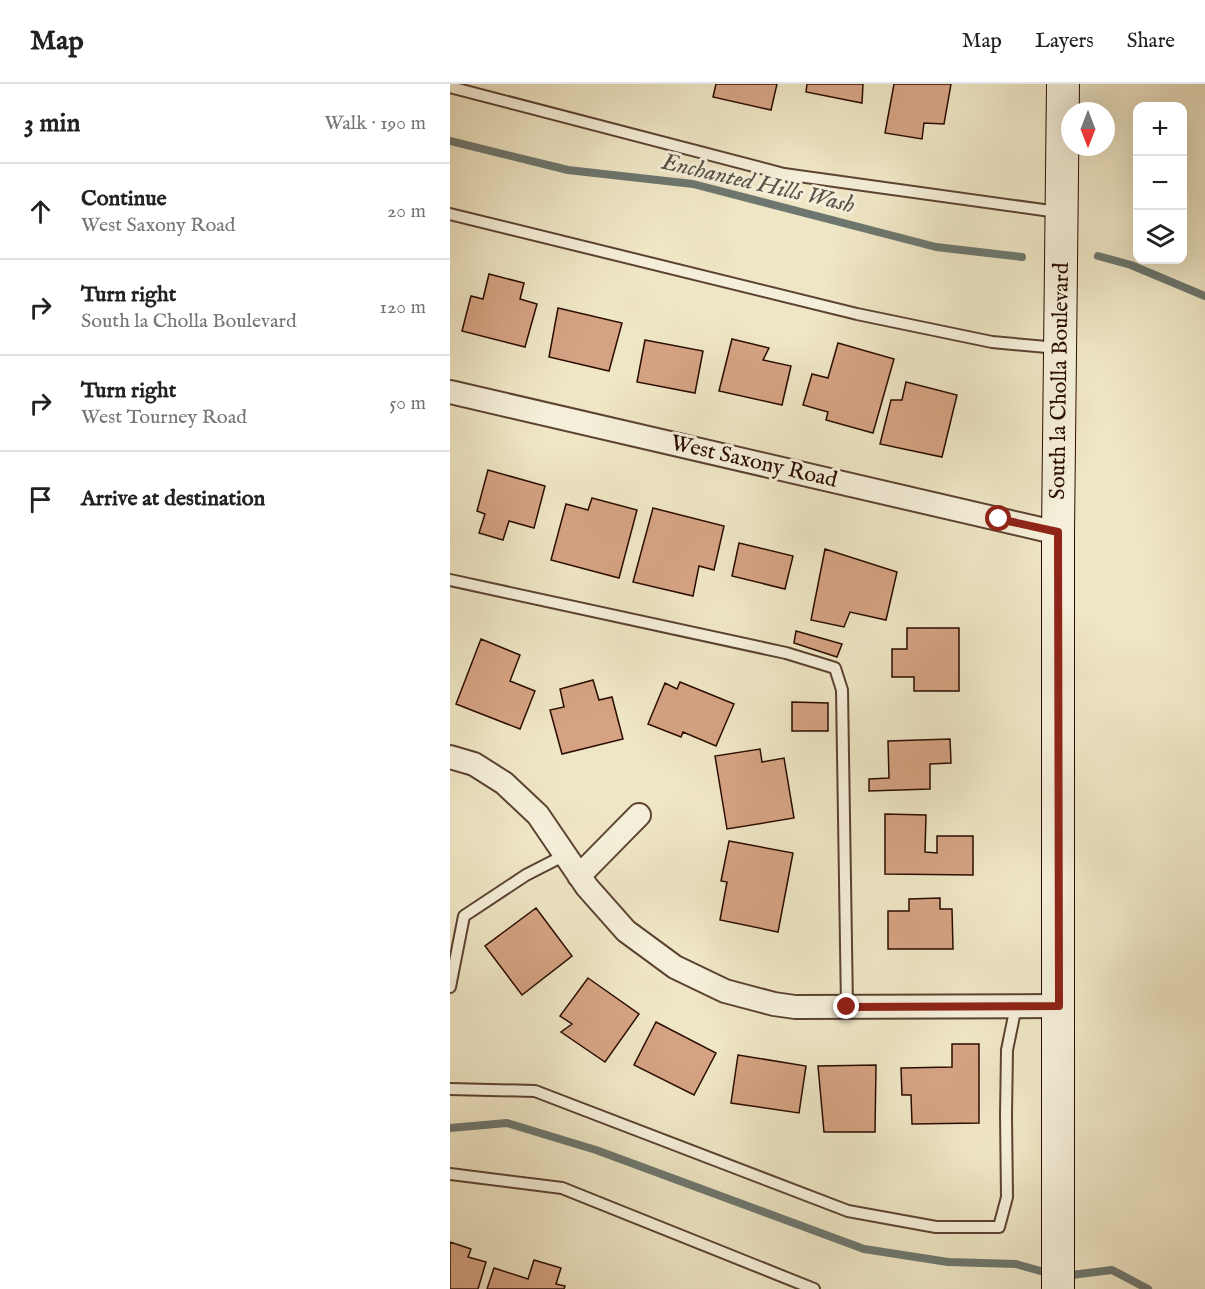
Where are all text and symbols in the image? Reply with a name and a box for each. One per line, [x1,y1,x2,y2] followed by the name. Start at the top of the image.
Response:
[30,24,84,59] text: Map
[962,28,1002,55] text: Map
[1035,28,1094,55] text: Layers
[1127,28,1175,55] text: Share
[1061,102,1115,156] north arrow
[1133,102,1187,264] map controls
[1133,102,1187,156] button: +
[24,107,80,140] text: 3 min
[324,111,426,136] text: Walk · 190 m
[657,146,858,221] water label: Enchanted Hills Wash
[1133,156,1187,210] button: −
[81,185,167,213] text: Continue
[24,195,57,228] icon: ahead
[387,199,426,224] text: 20 m
[1133,210,1187,264] button: layers
[81,213,236,238] text: West Saxony Road
[1044,262,1076,500] street label: South la Cholla Boulevard
[81,281,176,309] text: Turn right
[24,291,57,324] icon: right
[380,295,426,320] text: 120 m
[81,309,297,334] text: South la Cholla Boulevard
[81,377,176,405] text: Turn right
[24,387,57,420] icon: right
[389,391,426,416] text: 50 m
[81,405,247,430] text: West Tourney Road
[668,429,840,495] street label: West Saxony Road
[24,483,57,516] icon: arrive
[81,485,265,513] text: Arrive at destination
[985,505,1011,531] route start
[833,993,859,1019] route end

